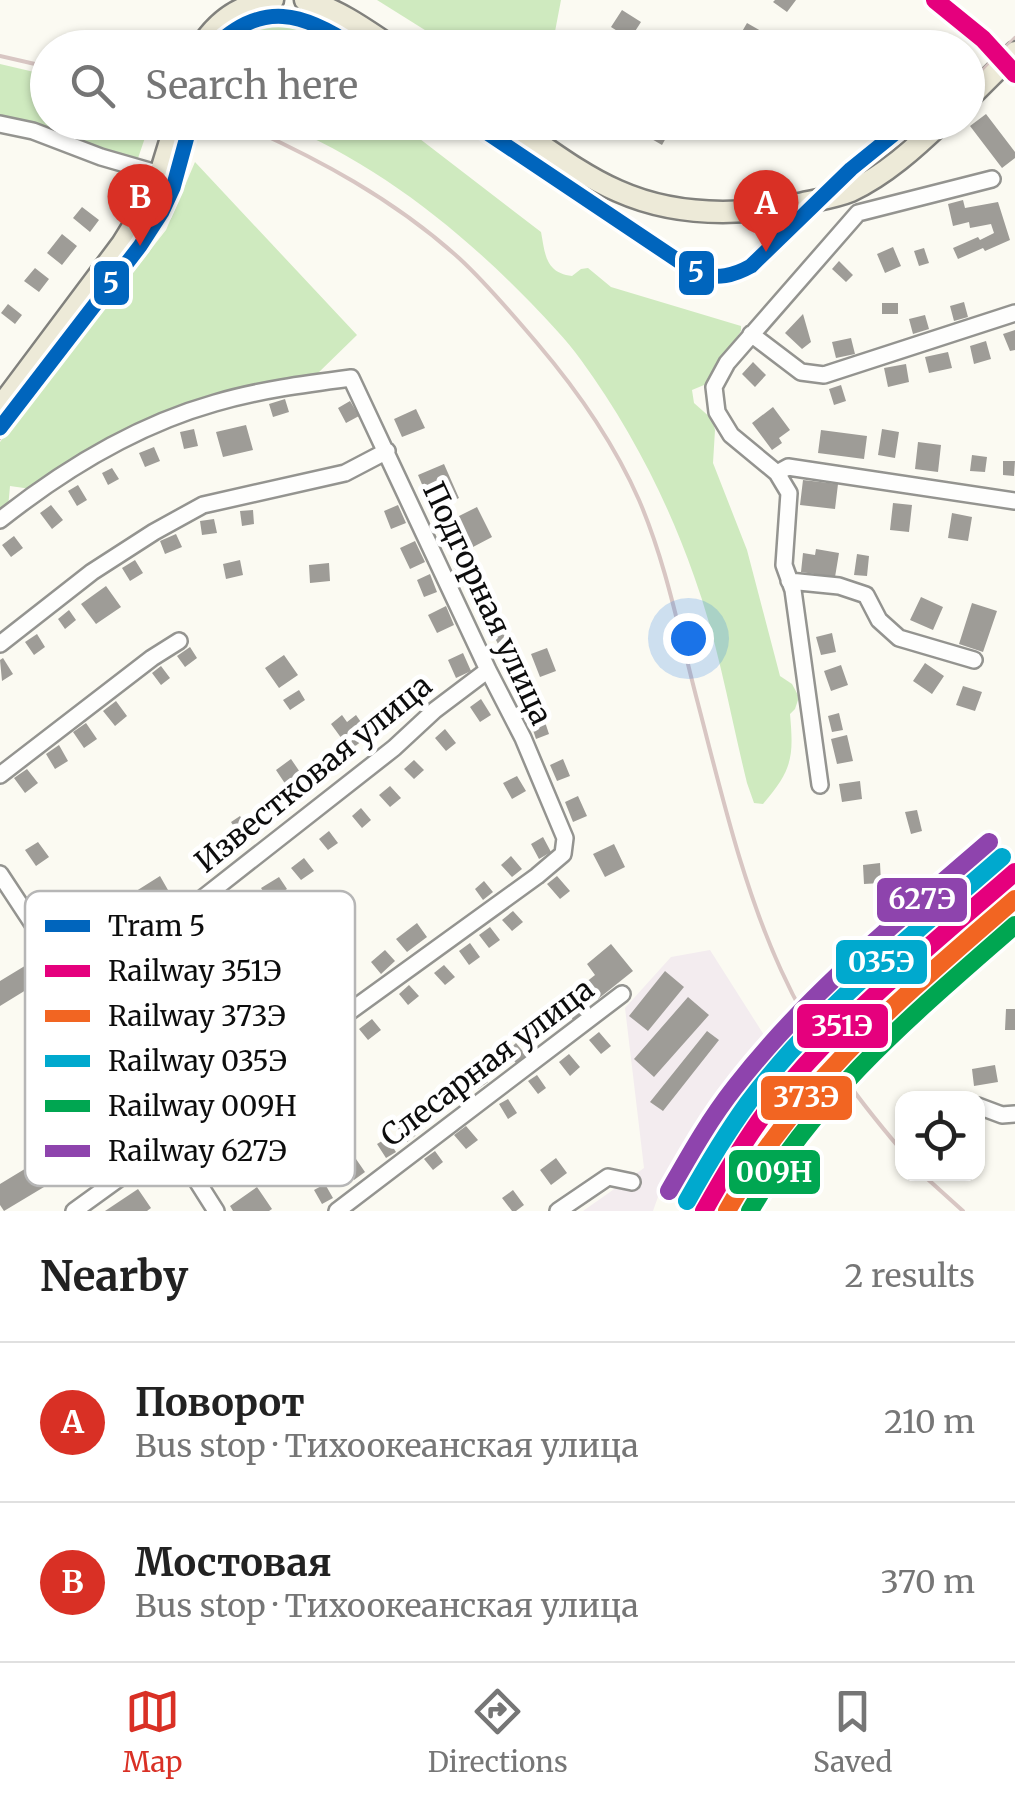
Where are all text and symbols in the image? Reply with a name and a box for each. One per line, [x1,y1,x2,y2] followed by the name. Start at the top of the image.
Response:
[30,30,985,140] search box
[65,58,120,113] icon: search
[145,62,358,109] text: Search here
[108,164,172,246] pin: B
[734,170,798,252] pin: A
[677,249,716,297] line badge: 5
[688,254,704,290] text: 5
[92,259,131,307] line badge: 5
[103,265,119,301] text: 5
[415,476,561,730] street label: Подгорная улица
[663,613,714,664] your location
[187,666,439,880] street label: Известковая улица
[875,876,969,924] line badge: 627Э
[888,881,956,917] text: 627Э
[25,891,355,1186] legend
[108,908,205,944] text: Tram 5
[834,938,929,986] line badge: 035Э
[848,944,914,980] text: 035Э
[108,953,281,989] text: Railway 351Э
[373,970,601,1154] street label: Слесарная улица
[108,998,286,1034] text: Railway 373Э
[795,1002,890,1050] line badge: 351Э
[811,1008,873,1044] text: 351Э
[108,1043,287,1079] text: Railway 035Э
[759,1074,854,1122] line badge: 373Э
[773,1079,839,1115] text: 373Э
[108,1088,297,1124] text: Railway 009Н
[895,1091,985,1181] map controls
[895,1091,985,1181] button: locate
[108,1133,287,1169] text: Railway 627Э
[727,1148,822,1196] line badge: 009Н
[736,1154,812,1190] text: 009Н
[40,1250,188,1302] text: Nearby
[844,1256,975,1296] text: 2 results
[135,1379,305,1426] text: Поворот
[61,1402,84,1442] text: A
[884,1402,975,1442] text: 210 m
[135,1426,639,1466] text: Bus stop · Тихоокеанская улица
[135,1539,332,1586] text: Мостовая
[61,1562,84,1602] text: B
[880,1562,975,1602] text: 370 m
[135,1586,639,1626] text: Bus stop · Тихоокеанская улица
[123,1684,182,1780] tab: Map
[428,1684,568,1780] tab: Directions
[813,1684,892,1780] tab: Saved

